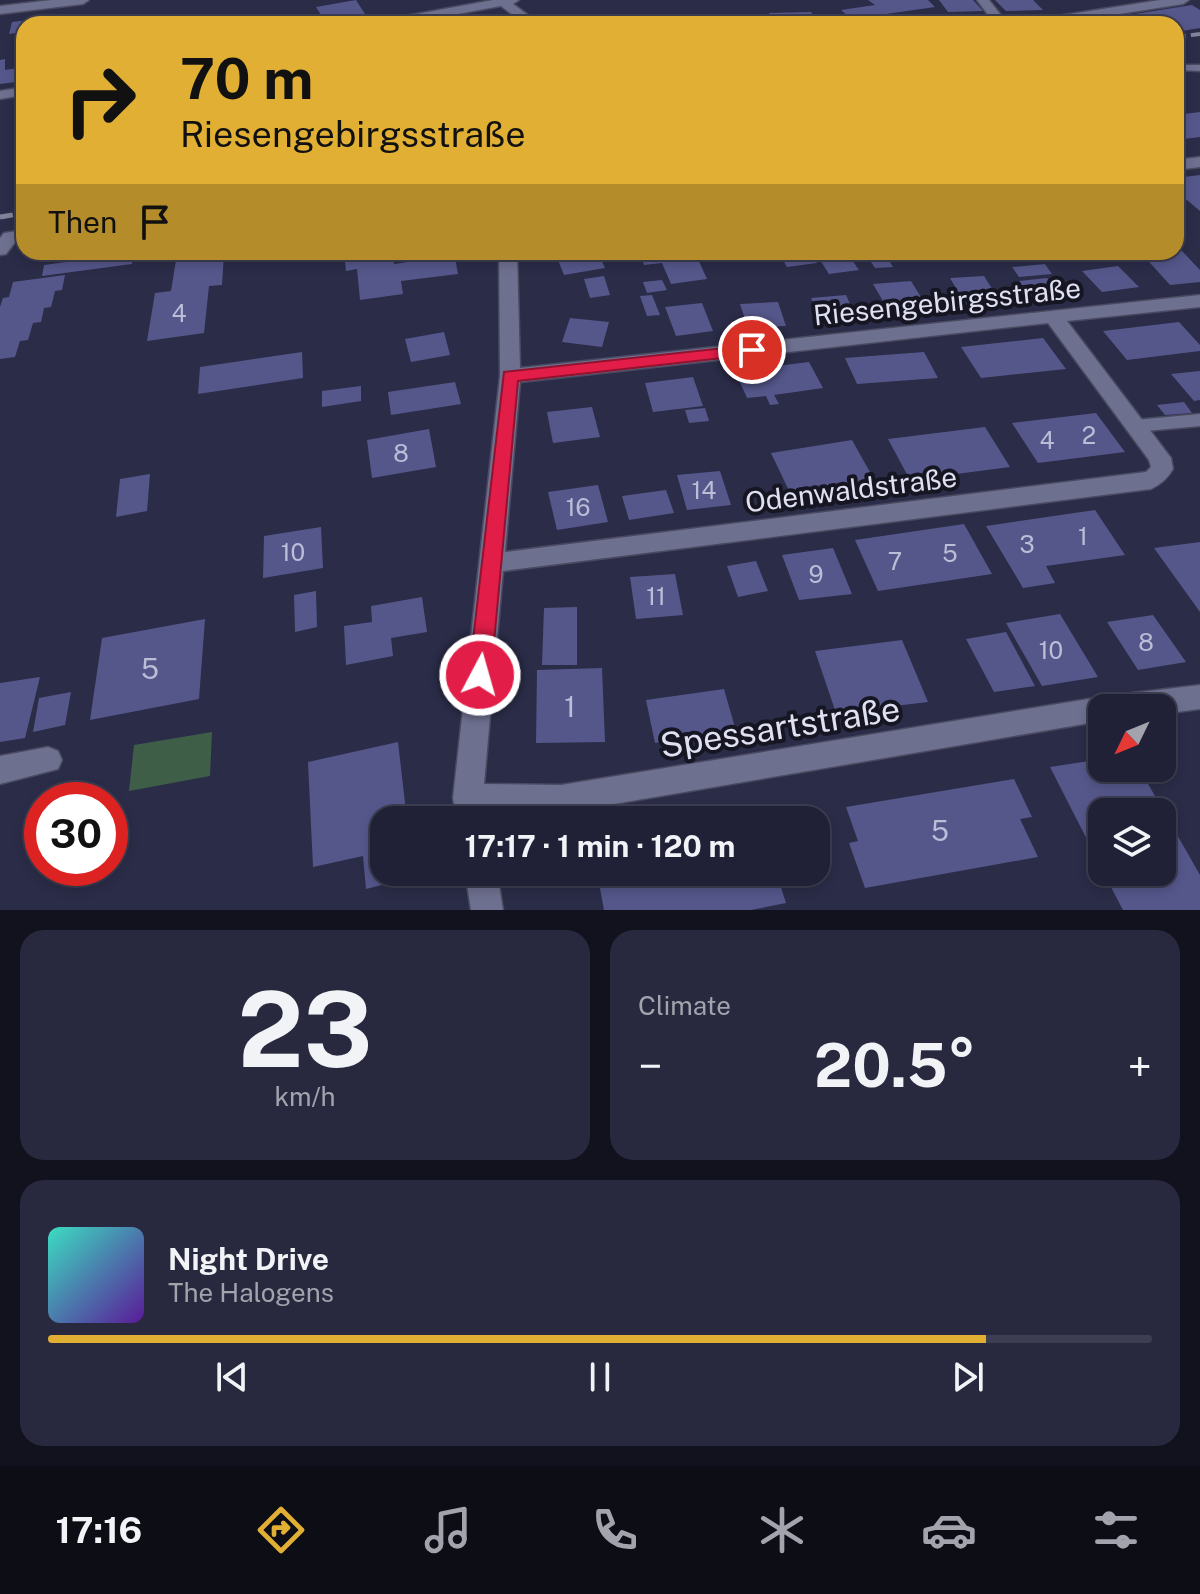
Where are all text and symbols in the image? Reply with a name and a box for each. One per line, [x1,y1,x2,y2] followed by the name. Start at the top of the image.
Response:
[180,46,313,112] text: 70 m
[48,48,152,152] icon: right
[180,113,526,155] text: Riesengebirgsstraße
[133,200,177,244] icon: arrive
[48,204,117,240] text: Then
[812,271,1082,331] street label: Riesengebirgsstraße
[171,299,187,327] house number: 4
[718,316,786,384] pin
[730,328,774,372] icon: arrive
[1082,421,1096,449] house number: 2
[1039,426,1055,454] house number: 4
[393,439,409,467] house number: 8
[743,460,959,518] street label: Odenwaldstraße
[692,476,716,504] house number: 14
[566,493,590,521] house number: 16
[1078,522,1088,550] house number: 1
[1019,530,1035,558] house number: 3
[281,538,305,566] house number: 10
[942,539,958,567] house number: 5
[888,547,902,575] house number: 7
[809,560,824,588] house number: 9
[646,582,666,610] house number: 11
[1138,628,1154,656] house number: 8
[438,633,522,717] position arrow
[1039,636,1063,664] house number: 10
[141,652,159,685] house number: 5
[657,688,903,766] street label: Spessartstraße
[564,690,576,723] house number: 1
[1088,694,1176,782] north arrow
[1088,694,1176,886] map controls
[24,782,128,886] speed limit sign: 30
[1088,798,1176,886] button: layers
[931,814,949,847] house number: 5
[465,828,735,864] text: 17:17 · 1 min · 120 m
[237,968,373,1090] text: 23
[638,990,731,1021] text: Climate
[814,1030,976,1101] text: 20.5°
[638,1040,662,1092] text: −
[1128,1040,1152,1092] text: +
[274,1081,336,1112] text: km/h
[168,1241,329,1277] text: Night Drive
[168,1277,334,1308] text: The Halogens
[210,1355,254,1399] icon: previous
[578,1355,622,1399] icon: pause
[946,1355,990,1399] icon: next
[253,1502,309,1558] icon: directions
[420,1502,476,1558] icon: music
[587,1502,643,1558] icon: phone
[754,1502,810,1558] icon: climate
[921,1502,977,1558] icon: car
[1088,1502,1144,1558] icon: filters
[56,1509,142,1551] text: 17:16

